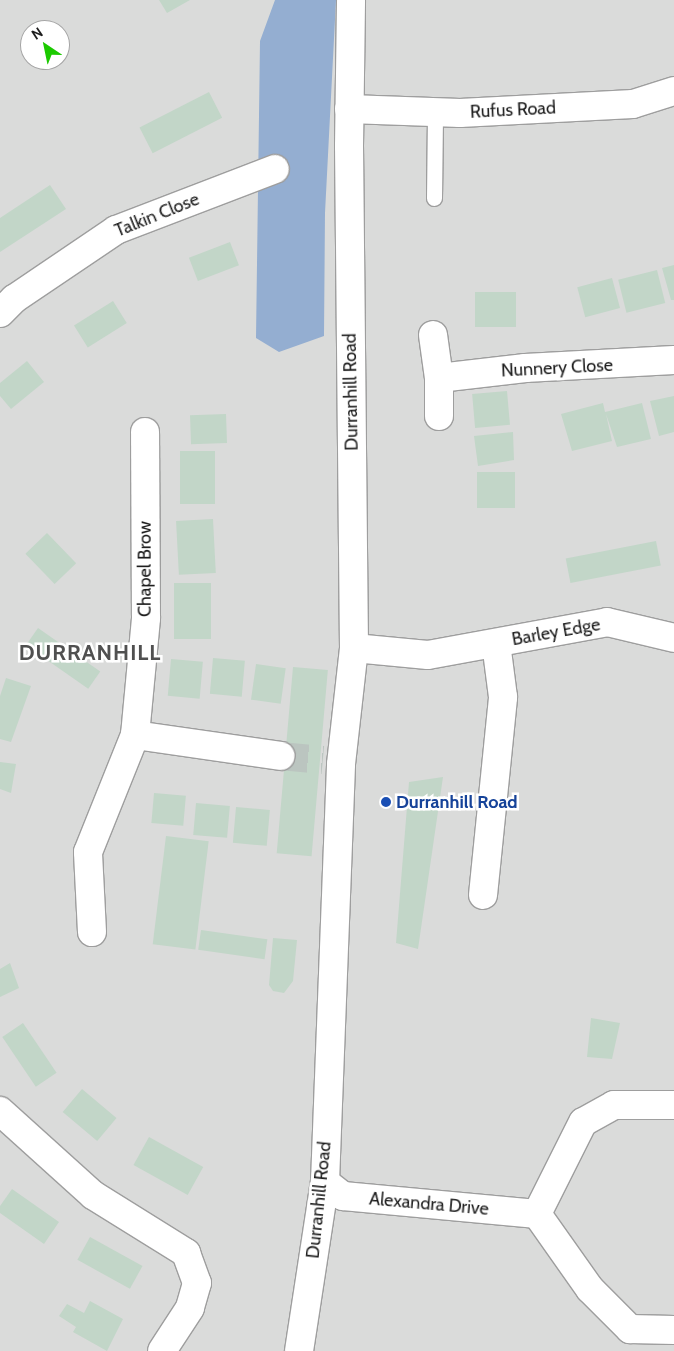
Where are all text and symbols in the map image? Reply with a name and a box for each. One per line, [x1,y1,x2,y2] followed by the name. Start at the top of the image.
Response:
[20,20,70,70] north arrow
[28,23,46,44] text: N
[469,97,557,123] street label: Rufus Road
[112,188,202,242] street label: Talkin Close
[339,333,363,451] street label: Durranhill Road
[501,354,613,382] street label: Nunnery Close
[134,521,156,617] street label: Chapel Brow
[510,614,602,650] street label: Barley Edge
[17,640,163,666] district label: DURRANHILL
[396,791,518,813] place label: Durranhill Road
[380,796,392,808] marker: Durranhill Road
[302,1140,336,1260] street label: Durranhill Road
[368,1188,490,1220] street label: Alexandra Drive

